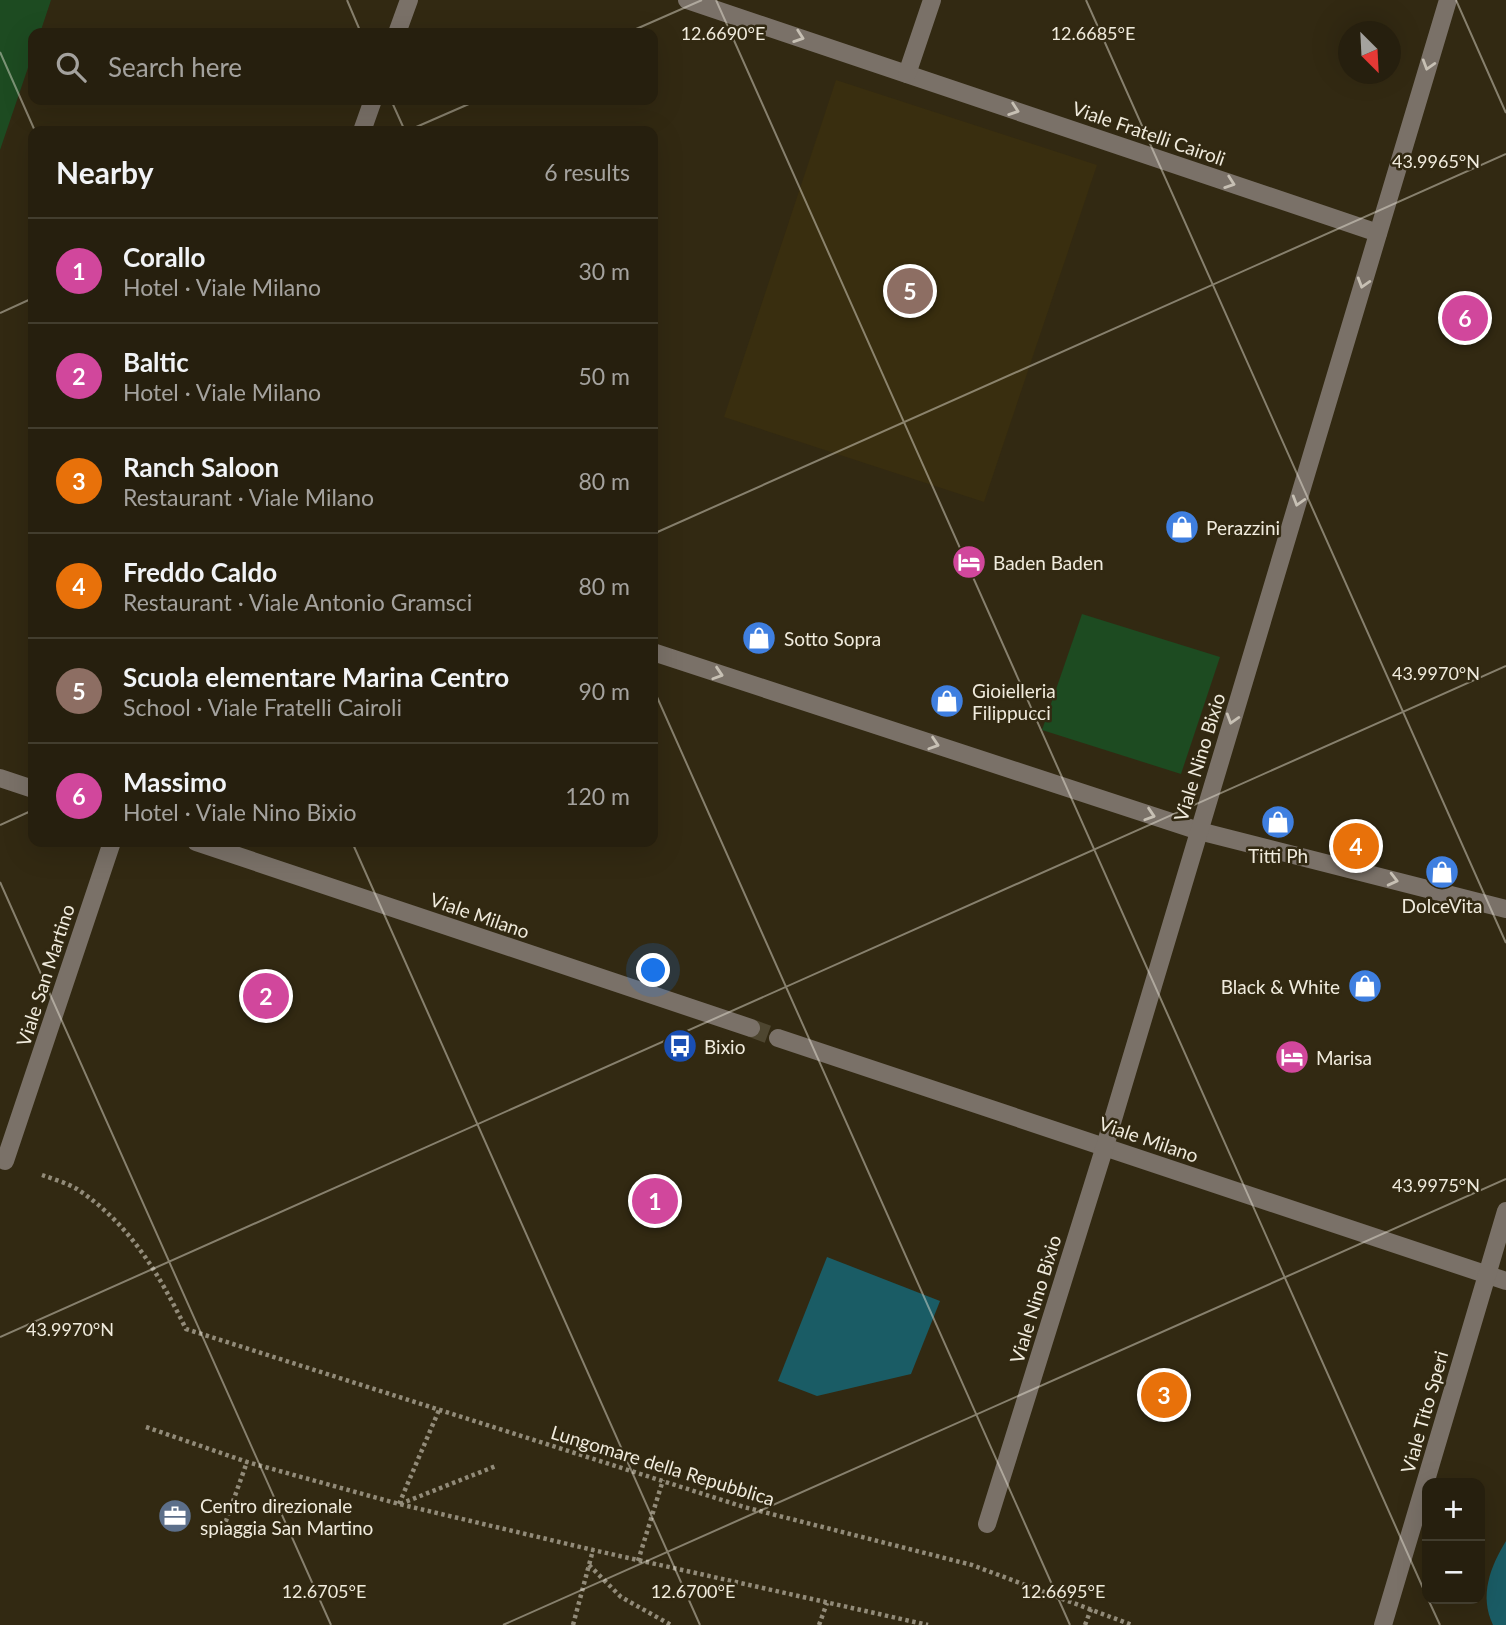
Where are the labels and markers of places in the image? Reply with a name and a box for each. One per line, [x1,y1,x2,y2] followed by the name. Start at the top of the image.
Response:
[887,265,933,317] pin: 5
[1442,292,1488,344] pin: 6
[1163,508,1201,546] shop icon: Perazzini
[1206,516,1280,539] place label: Perazzini
[950,543,988,581] hotel icon: Baden Baden
[993,551,1104,574] place label: Baden Baden
[740,619,778,657] shop icon: Sotto Sopra
[784,627,881,650] place label: Sotto Sopra
[972,679,1056,724] place label: Gioielleria Filippucci
[928,682,966,720] shop icon: Gioielleria Filippucci
[1259,803,1297,841] shop icon: Titti Ph
[1333,820,1379,872] pin: 4
[1248,844,1308,867] place label: Titti Ph
[1423,853,1461,891] shop icon: DolceVita
[1402,894,1482,917] place label: DolceVita
[1346,967,1384,1005] shop icon: Black & White
[243,970,289,1022] pin: 2
[1221,975,1340,998] place label: Black & White
[661,1027,699,1065] bus stop icon: Bixio
[704,1035,745,1058] place label: Bixio
[1273,1038,1311,1076] hotel icon: Marisa
[1316,1046,1372,1069] place label: Marisa
[632,1175,678,1227] pin: 1
[1141,1369,1187,1421] pin: 3
[200,1494,373,1539] place label: Centro direzionale spiaggia San Martino
[156,1497,194,1535] office icon: Centro direzionale spiaggia San Martino

